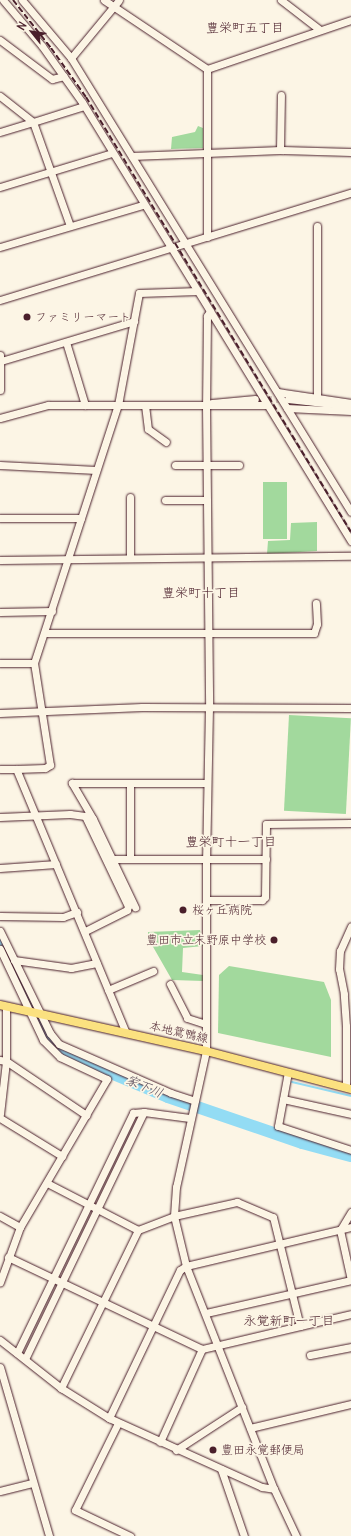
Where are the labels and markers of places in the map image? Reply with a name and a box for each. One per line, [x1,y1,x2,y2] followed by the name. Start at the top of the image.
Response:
[35,310,131,324] place label: ファミリーマート
[22,312,32,322] marker: ファミリーマート
[192,903,252,917] place label: 桜ヶ丘病院
[177,904,189,916] marker: 桜ヶ丘病院
[146,933,266,947] place label: 豊田市立末野原中学校
[269,935,279,945] marker: 豊田市立末野原中学校
[221,1443,305,1457] place label: 豊田永覚郵便局
[208,1445,218,1455] marker: 豊田永覚郵便局

